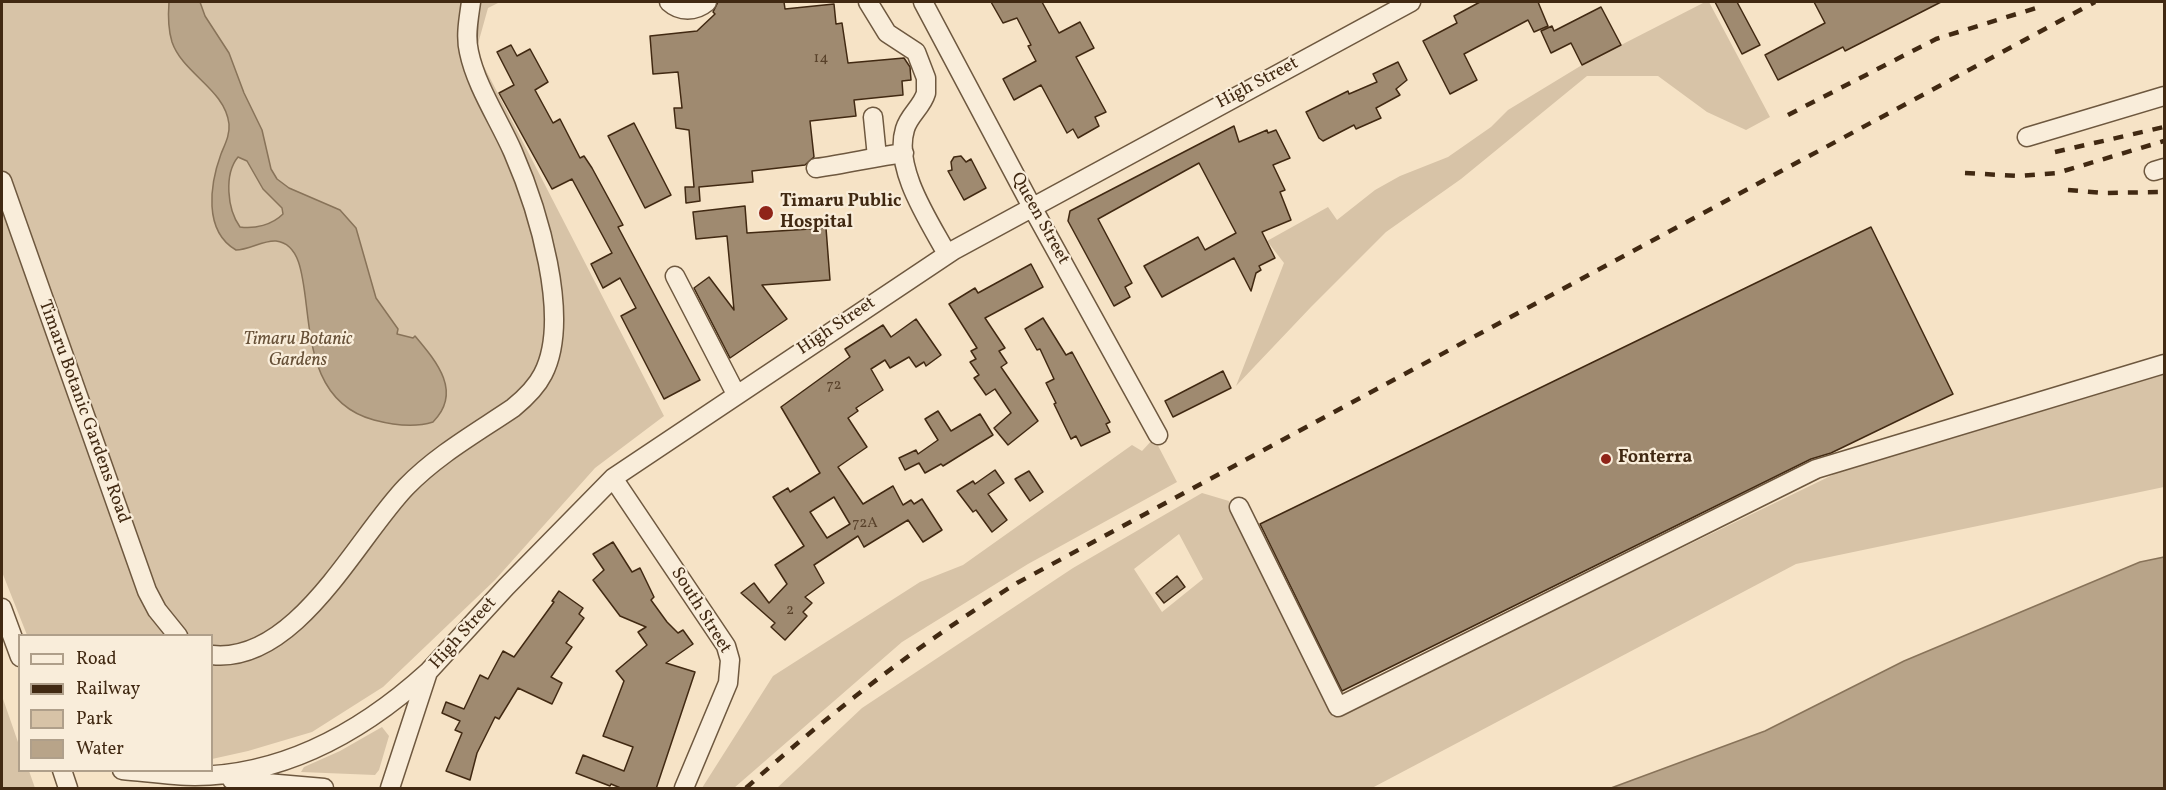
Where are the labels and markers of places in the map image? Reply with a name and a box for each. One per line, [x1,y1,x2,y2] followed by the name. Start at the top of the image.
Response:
[780,192,901,234] place label: Timaru Public Hospital
[757,204,775,222] marker: Timaru Public Hospital
[1618,448,1692,470] place label: Fonterra
[1599,452,1613,466] marker: Fonterra

